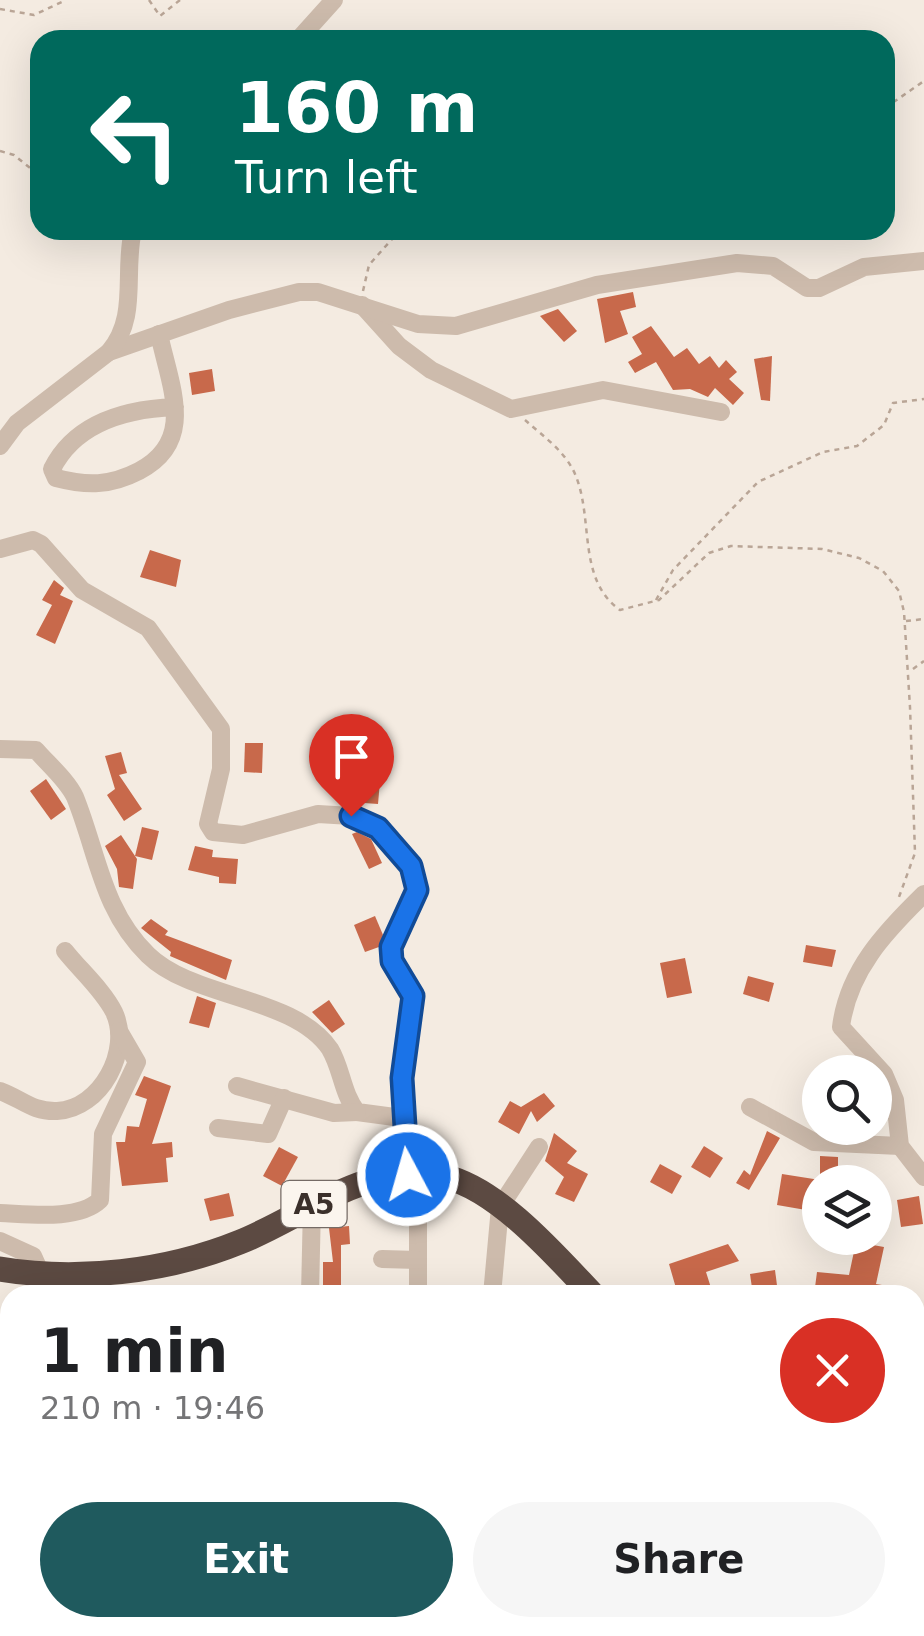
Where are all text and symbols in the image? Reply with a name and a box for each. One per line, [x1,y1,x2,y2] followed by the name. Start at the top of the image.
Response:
[235,67,478,149] text: 160 m
[70,70,200,200] icon: left
[235,151,418,204] text: Turn left
[309,714,394,817] pin
[324,729,379,784] icon: arrive
[802,1055,892,1255] map controls
[802,1055,892,1145] button: search
[356,1123,460,1227] position arrow
[802,1165,892,1255] button: layers
[282,1181,346,1227] road number: A5
[40,1316,228,1386] text: 1 min
[780,1318,885,1423] button: close
[40,1389,265,1427] text: 210 m · 19:46
[40,1502,453,1617] button: Exit
[473,1502,885,1617] button: Share

